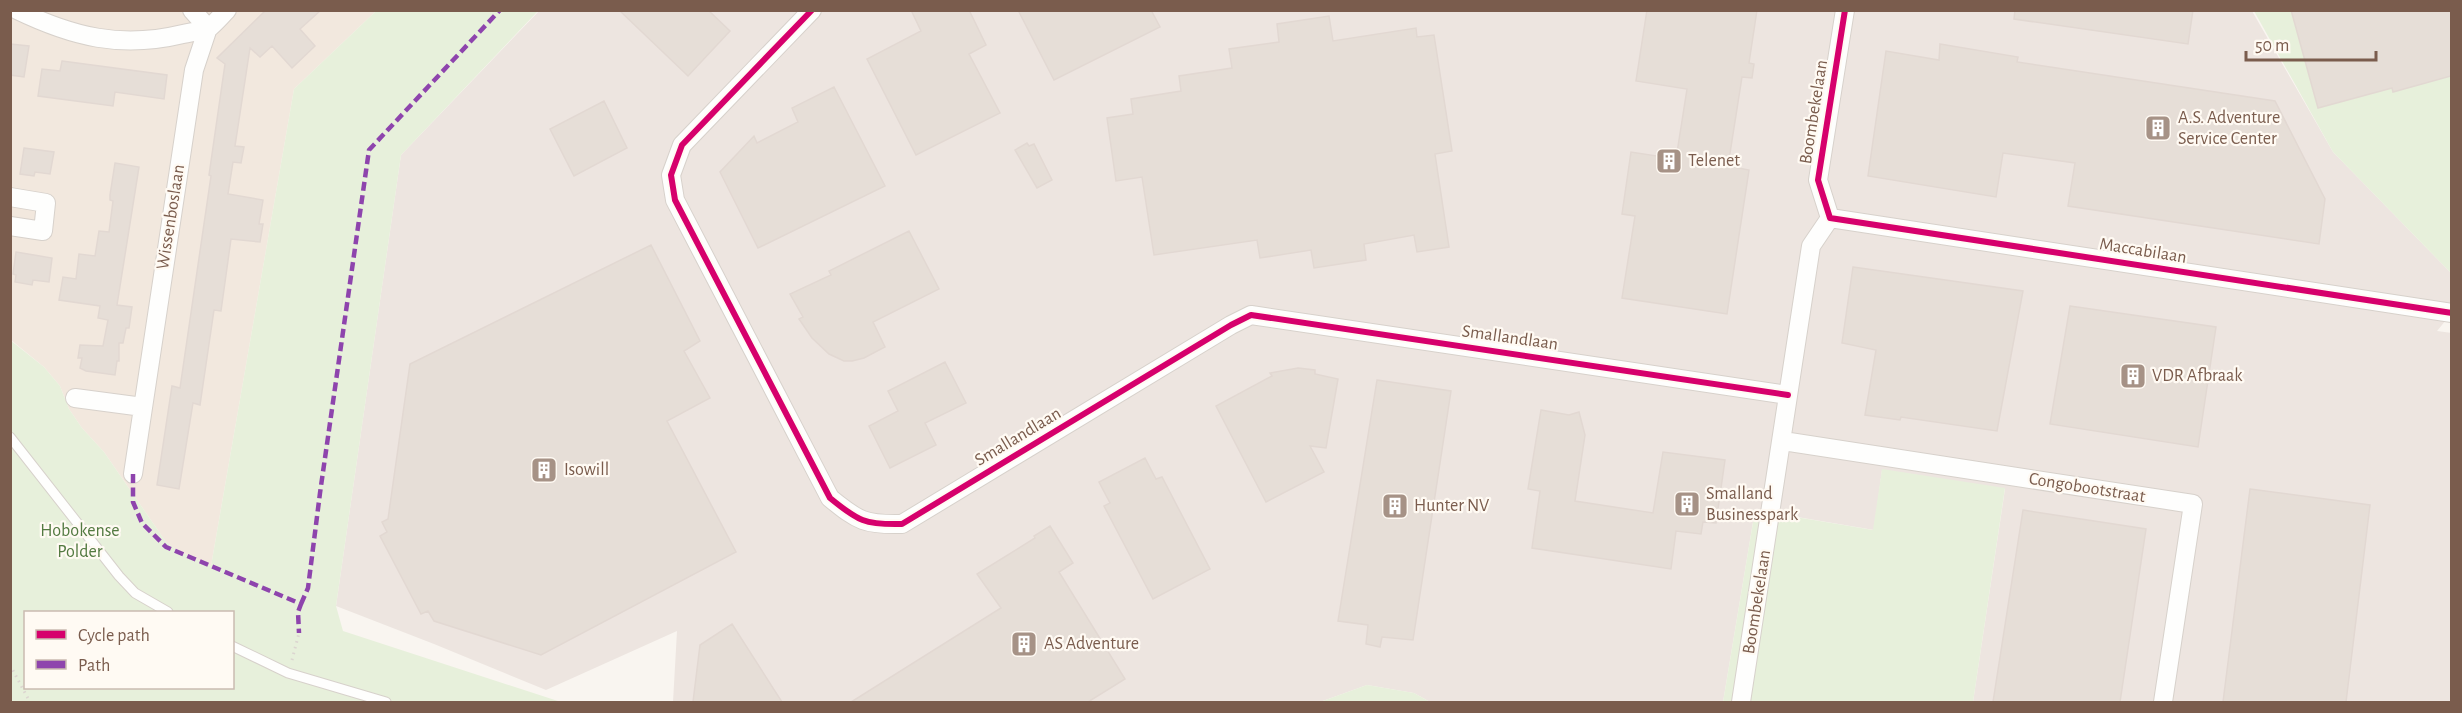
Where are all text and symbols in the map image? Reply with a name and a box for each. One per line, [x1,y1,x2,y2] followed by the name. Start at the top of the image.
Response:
[2246,24,2376,62] scale bar
[2255,37,2289,55] text: 50 m
[1797,59,1831,165] street label: Boombekelaan
[2178,109,2280,148] place label: A.S. Adventure Service Center
[2143,113,2173,143] building icon: A.S. Adventure Service Center
[1654,146,1684,176] building icon: Telenet
[1688,152,1740,170] place label: Telenet
[154,163,188,271] street label: Wissenboslaan
[2098,235,2188,267] street label: Maccabilaan
[1461,322,1559,354] street label: Smallandlaan
[2118,361,2148,391] building icon: VDR Afbraak
[2152,367,2243,385] place label: VDR Afbraak
[972,404,1064,470] street label: Smallandlaan
[529,455,559,485] building icon: Isowill
[564,461,609,479] place label: Isowill
[2027,470,2147,506] street label: Congobootstraat
[1706,485,1799,524] place label: Smalland Businesspark
[1672,489,1702,519] building icon: Smalland Businesspark
[1380,491,1410,521] building icon: Hunter NV
[1414,497,1490,515] place label: Hunter NV
[40,522,120,561] park label: Hobokense Polder
[1740,549,1774,655] street label: Boombekelaan
[24,611,234,689] legend
[78,627,150,645] text: Cycle path
[1009,629,1039,659] building icon: AS Adventure
[1044,635,1139,653] place label: AS Adventure
[78,657,110,675] text: Path

